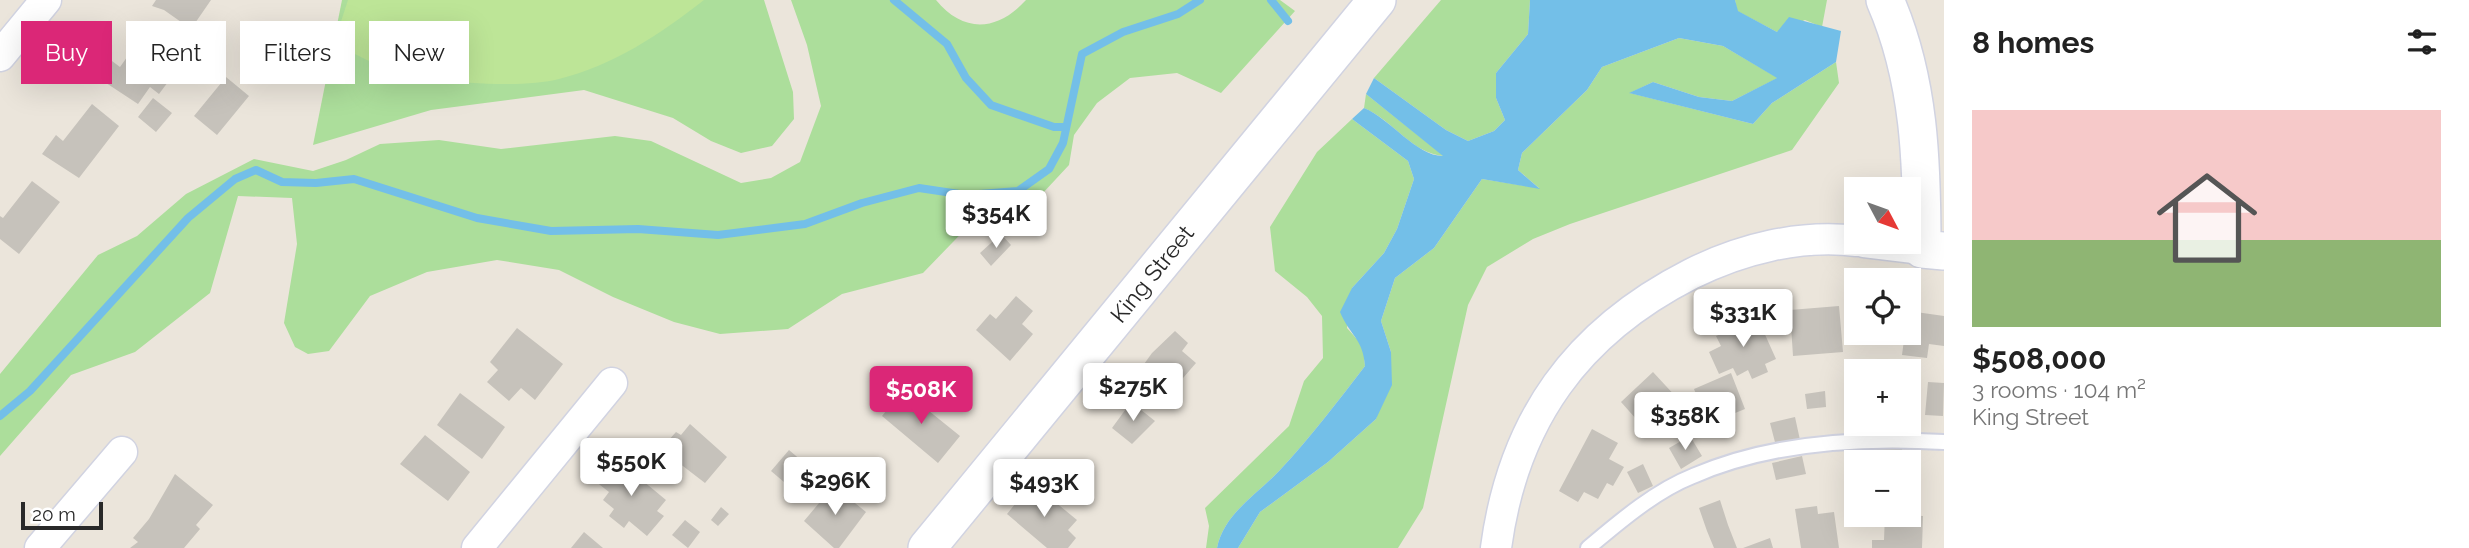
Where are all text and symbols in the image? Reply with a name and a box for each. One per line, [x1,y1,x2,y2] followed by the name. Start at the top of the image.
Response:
[21,21,112,84] chip: Buy
[126,21,226,84] chip: Rent
[240,21,355,84] chip: Filters
[369,21,469,84] chip: New
[2403,23,2441,61] icon: filters
[1972,25,2094,60] text: 8 homes
[2144,155,2270,281] icon: home
[1844,177,1922,254] north arrow
[1844,177,1921,527] map controls
[947,190,1045,250] pin: $354K
[962,199,1030,226] text: $354K
[1104,219,1199,328] street label: King Street
[1844,268,1921,345] button: locate
[1694,290,1792,349] pin: $331K
[1710,298,1776,325] text: $331K
[1972,341,2106,376] text: $508,000
[1844,359,1921,436] button: +
[1084,364,1182,423] pin: $275K
[872,366,970,426] pin: $508K
[1099,372,1167,399] text: $275K
[886,375,956,402] text: $508K
[1972,376,2146,403] text: 3 rooms · 104 m²
[1636,392,1734,452] pin: $358K
[1650,401,1720,428] text: $358K
[1972,403,2089,430] text: King Street
[582,438,680,498] pin: $550K
[596,447,666,474] text: $550K
[1844,450,1921,527] button: −
[786,458,884,517] pin: $296K
[995,460,1093,519] pin: $493K
[800,466,870,493] text: $296K
[1009,468,1079,495] text: $493K
[21,499,103,531] scale bar
[32,503,76,525] text: 20 m

